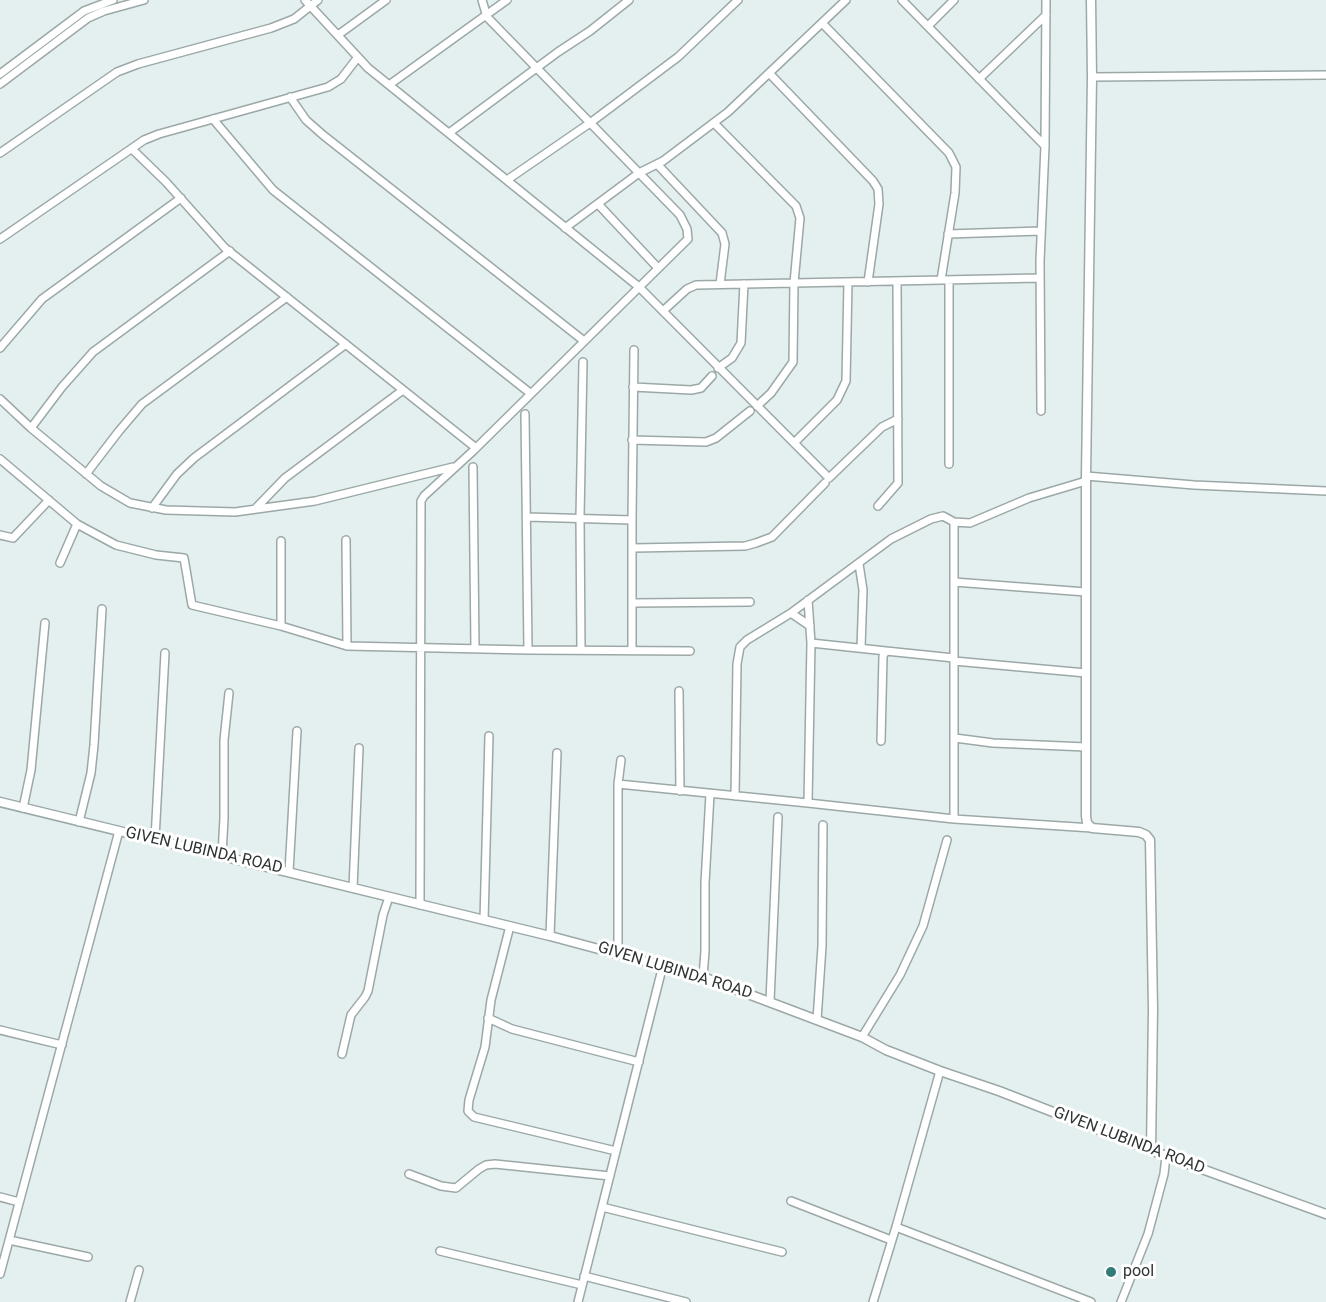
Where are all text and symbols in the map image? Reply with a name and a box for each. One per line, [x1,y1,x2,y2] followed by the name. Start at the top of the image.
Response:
[124,824,284,878] street label: GIVEN LUBINDA ROAD
[595,938,755,1004] street label: GIVEN LUBINDA ROAD
[1051,1103,1207,1179] street label: GIVEN LUBINDA ROAD
[1123,1262,1154,1282] place label: pool
[1104,1265,1118,1279] marker: pool

